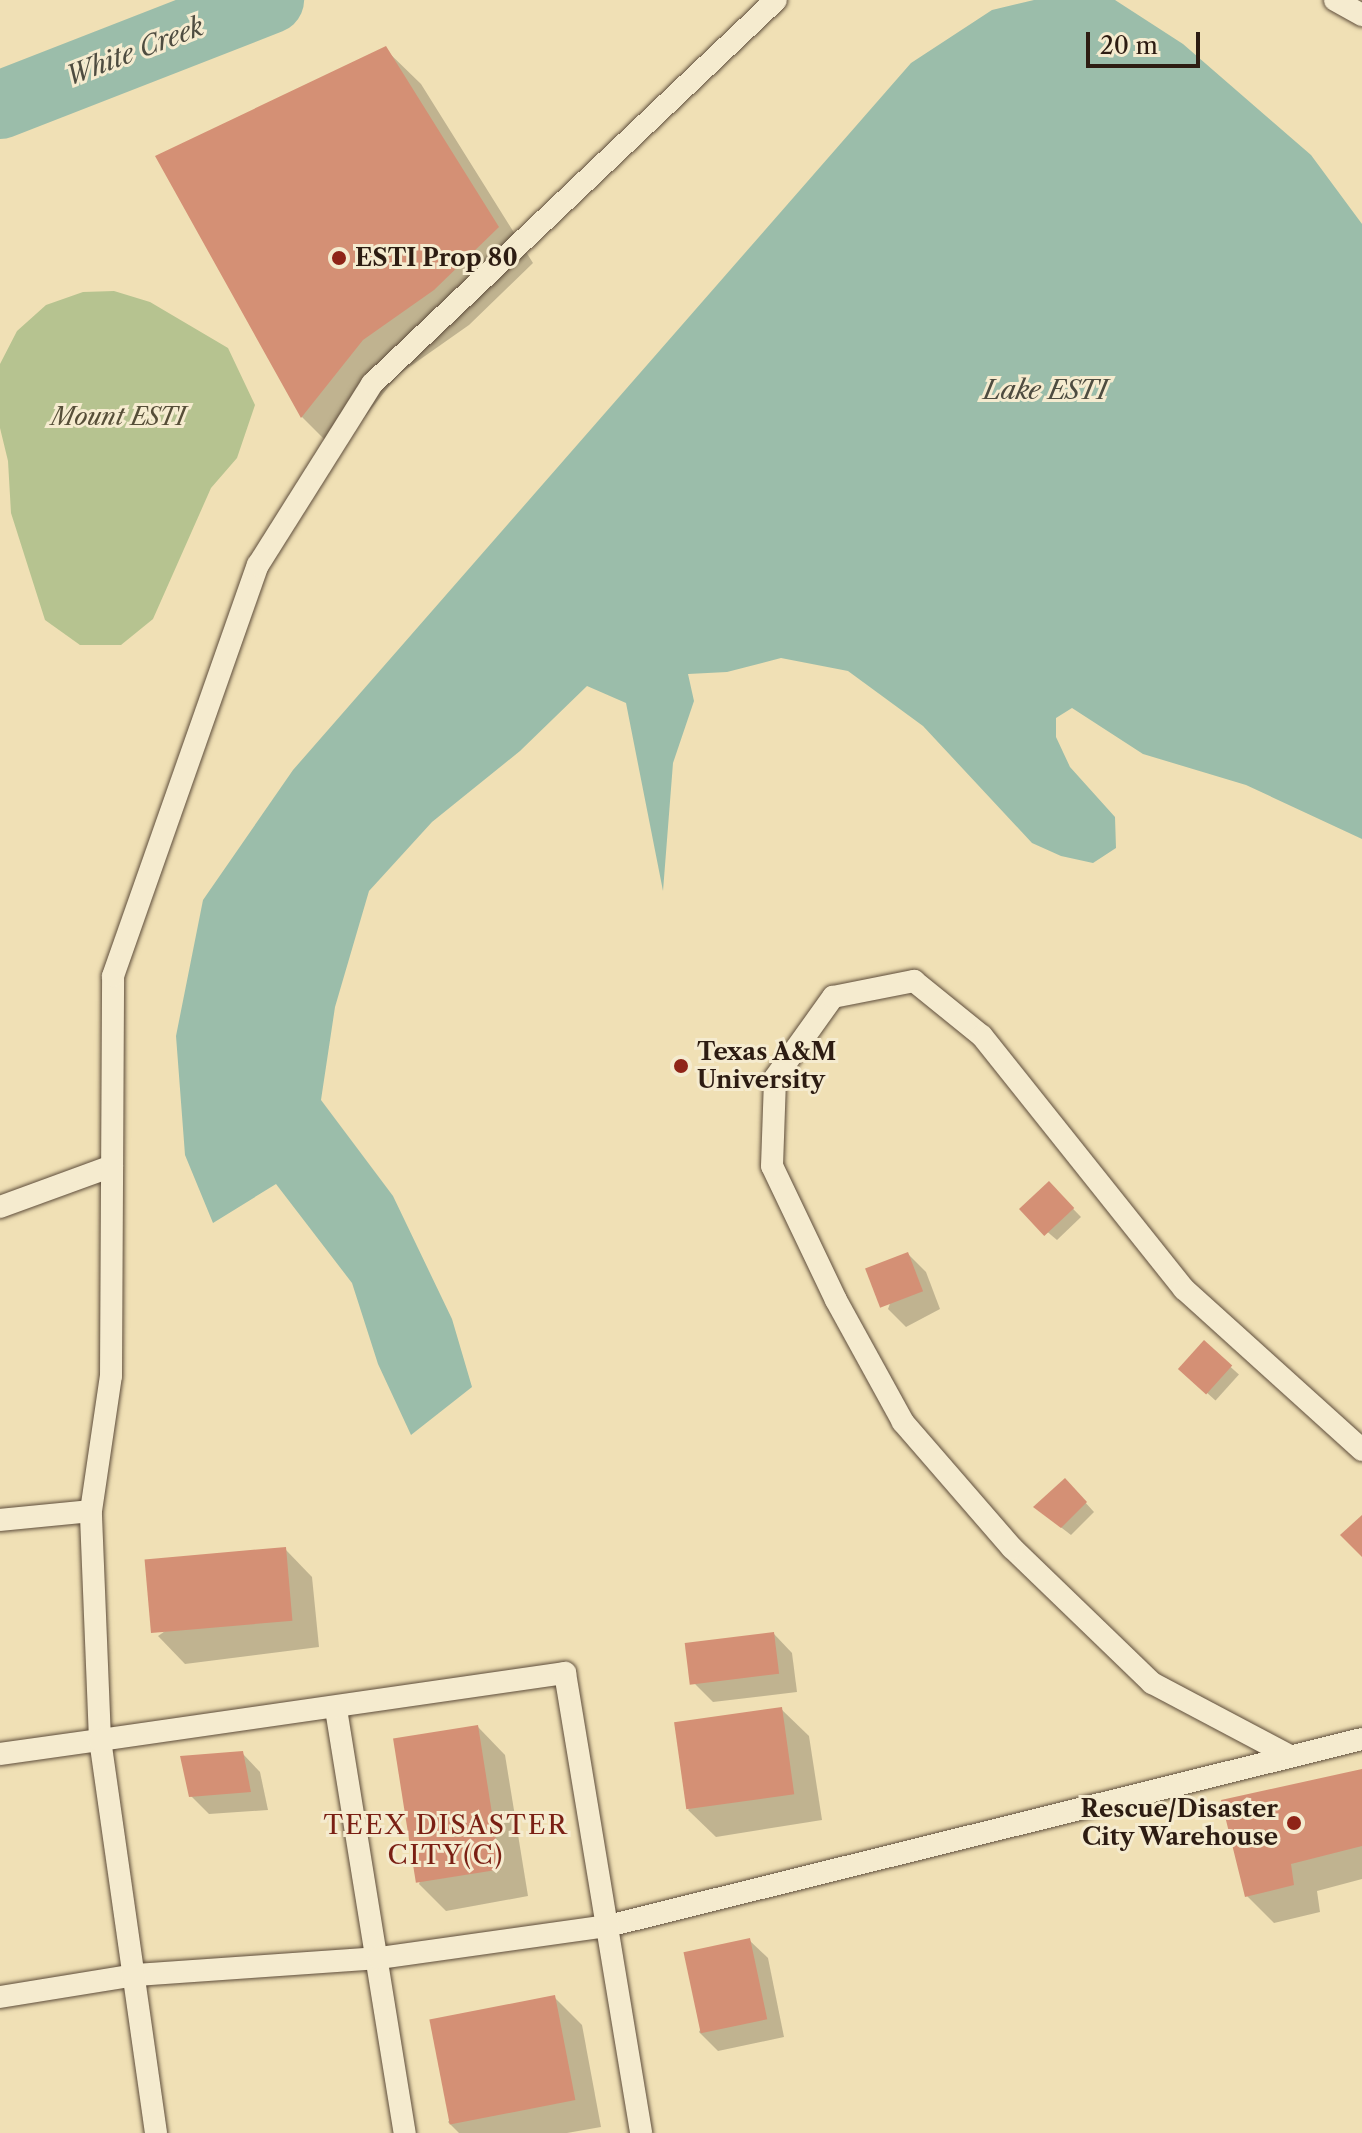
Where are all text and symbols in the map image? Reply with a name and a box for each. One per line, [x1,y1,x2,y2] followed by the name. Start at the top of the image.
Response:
[62,11,208,93] water label: White Creek
[1090,16,1204,66] scale bar
[1100,31,1158,60] text: 20 m
[355,244,518,272] place label: ESTI Prop 80
[330,249,348,267] marker: ESTI Prop 80
[983,375,1107,407] water label: Lake ESTI
[51,403,185,431] park label: Mount ESTI
[697,1038,837,1094] place label: Texas A&M University
[672,1057,690,1075] marker: Texas A&M University
[1080,1795,1278,1851] place label: Rescue/Disaster City Warehouse
[323,1810,569,1872] district label: TEEX DISASTER CITY(C)
[1285,1814,1303,1832] marker: Rescue/Disaster City Warehouse

